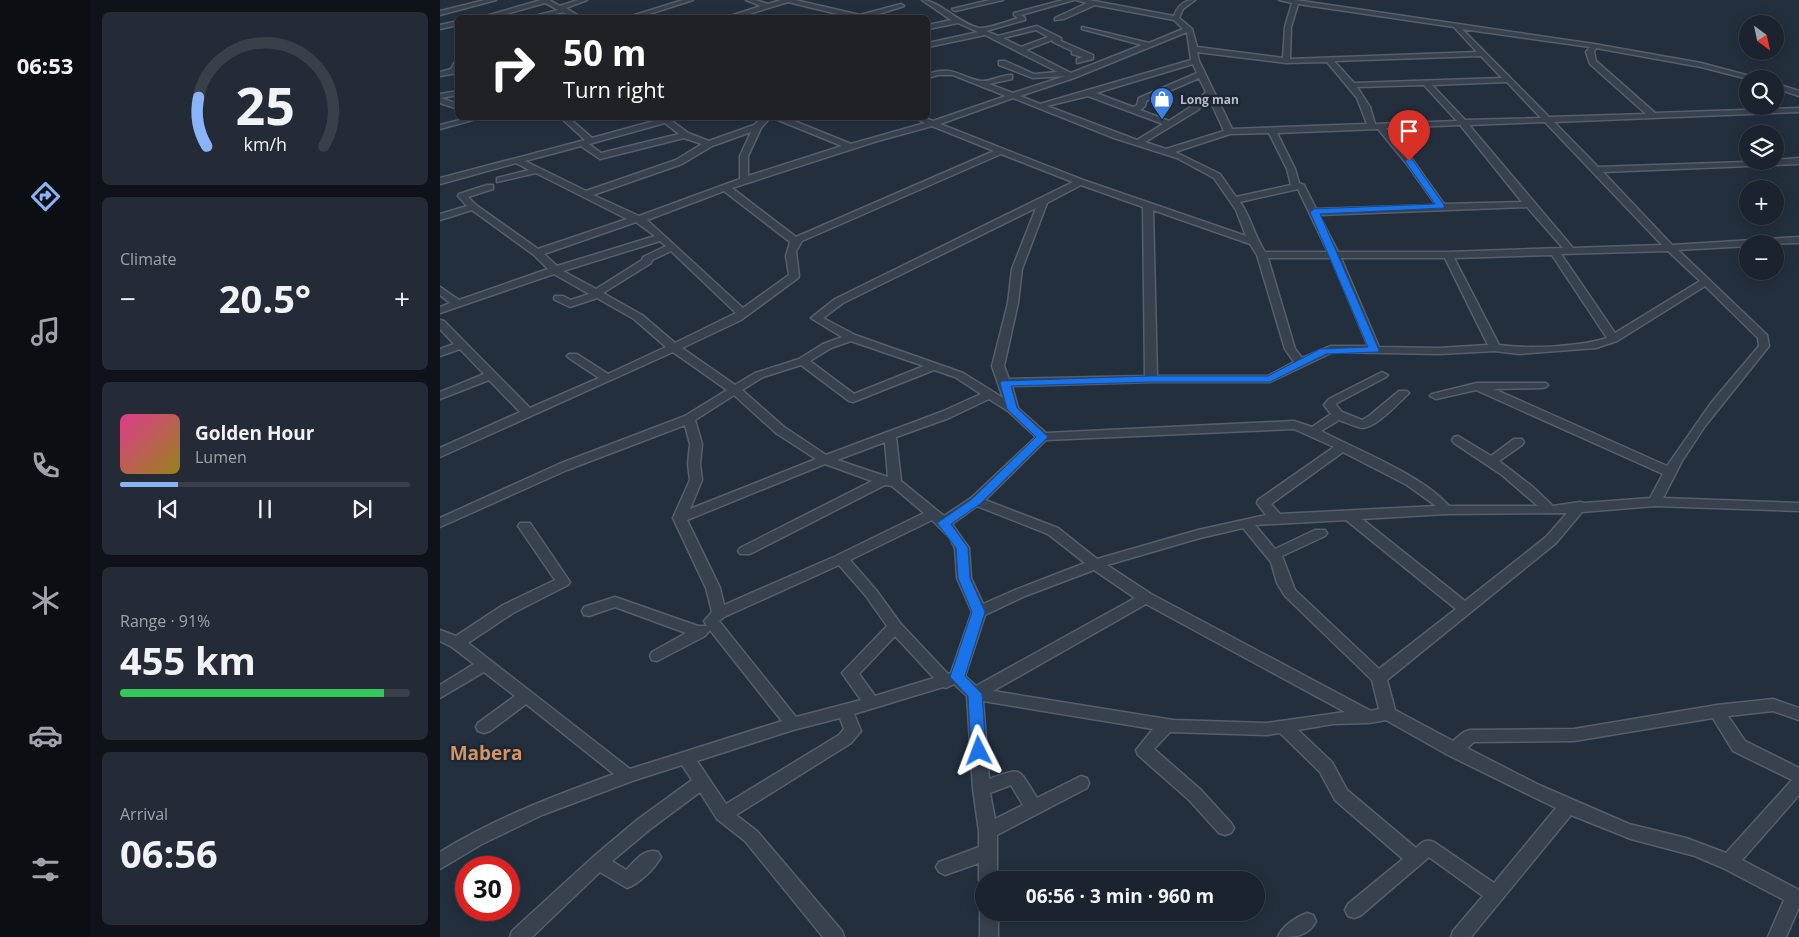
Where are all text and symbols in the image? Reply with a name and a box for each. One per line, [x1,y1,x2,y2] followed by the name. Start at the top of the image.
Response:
[1739,15,1784,60] north arrow
[1739,15,1784,280] map controls
[563,29,646,76] text: 50 m
[480,35,545,100] icon: right
[17,50,73,80] text: 06:53
[235,69,295,140] text: 25
[1739,70,1784,115] button: search
[563,74,665,104] text: Turn right
[1149,86,1175,120] shop icon: Long man
[1180,91,1239,108] place label: Long man
[1388,110,1430,161] pin
[1395,117,1423,145] icon: arrive
[1739,125,1784,170] button: layers
[243,132,287,156] text: km/h
[28,179,63,214] icon: directions
[1739,180,1784,225] button: +
[1739,235,1784,280] button: −
[120,248,177,270] text: Climate
[219,272,311,324] text: 20.5°
[120,279,136,317] text: −
[394,279,410,317] text: +
[28,314,63,349] icon: music
[195,420,314,446] text: Golden Hour
[195,446,247,468] text: Lumen
[28,448,63,483] icon: phone
[154,495,182,523] icon: previous
[251,495,279,523] icon: pause
[348,495,376,523] icon: next
[28,583,63,618] icon: climate
[120,610,210,632] text: Range · 91%
[120,634,256,686] text: 455 km
[28,718,63,753] icon: car
[952,724,1004,776] position arrow
[450,740,522,766] district label: Mabera
[120,803,168,825] text: Arrival
[120,827,218,879] text: 06:56
[28,852,63,887] icon: filters
[455,856,520,921] speed limit sign: 30
[1026,883,1214,909] text: 06:56 · 3 min · 960 m

